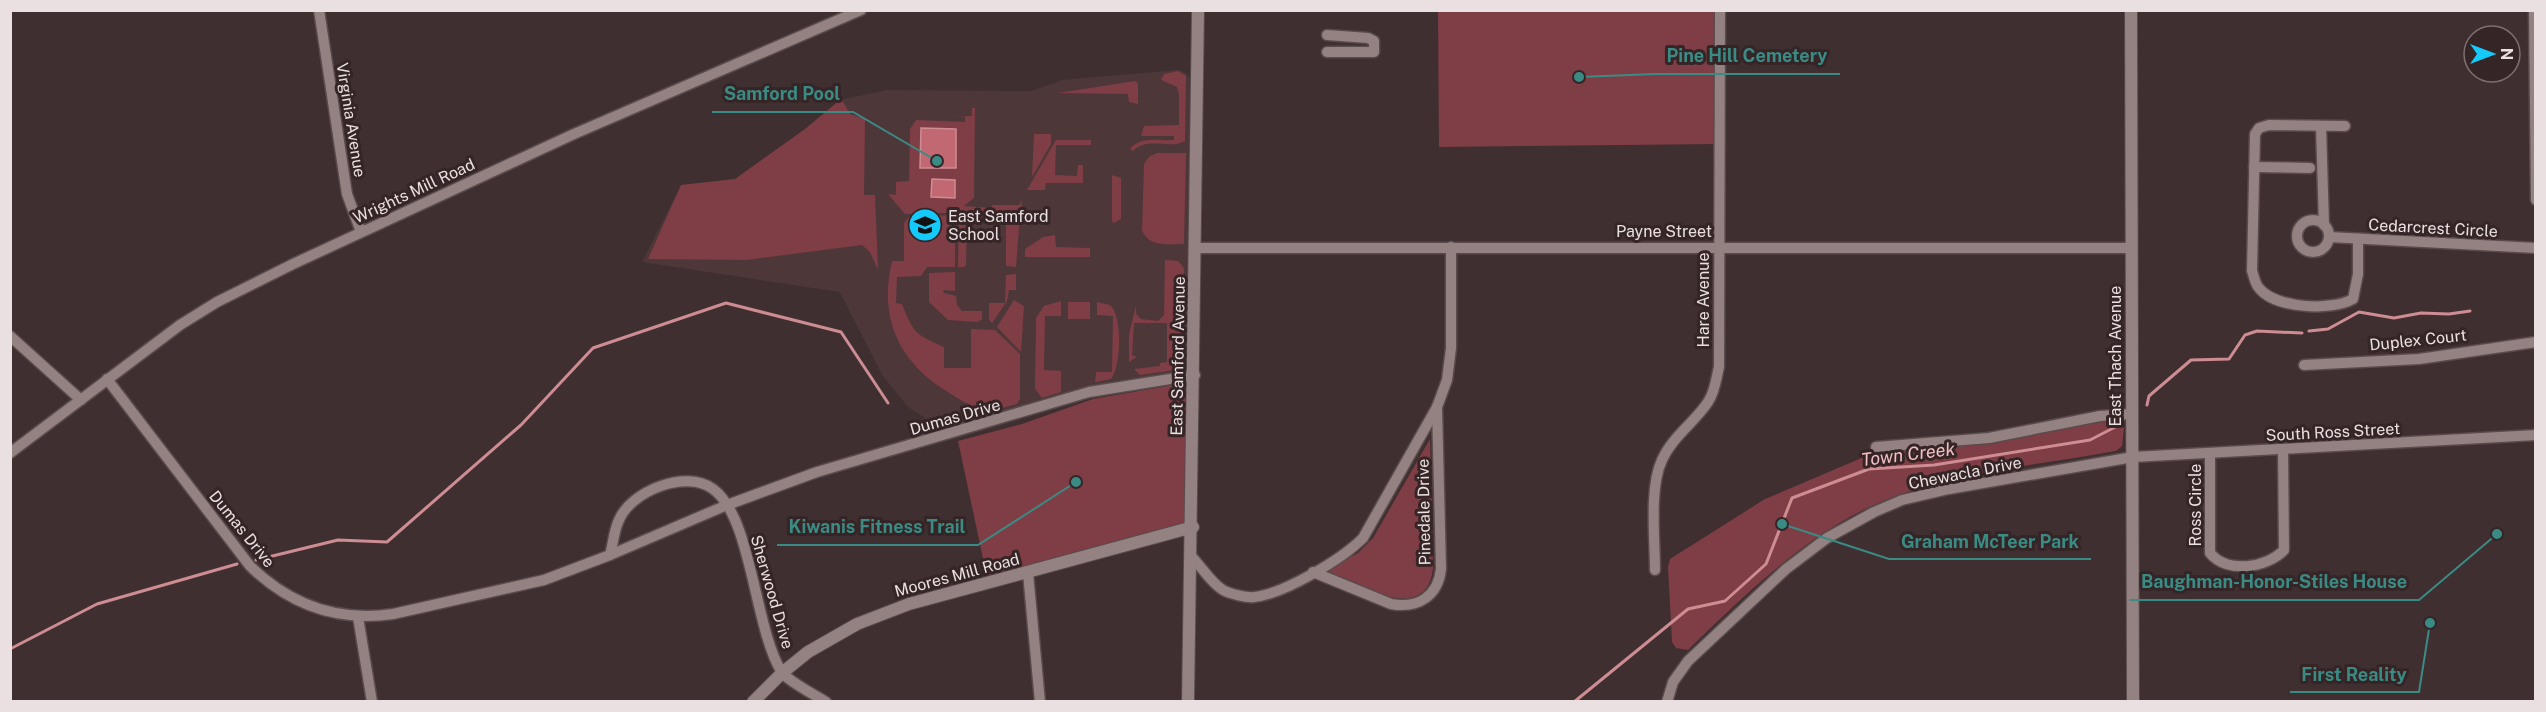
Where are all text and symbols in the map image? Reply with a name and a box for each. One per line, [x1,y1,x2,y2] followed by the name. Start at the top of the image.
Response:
[2462,24,2522,84] north arrow
[1655,38,1840,74] callout: Pine Hill Cemetery
[1667,45,1827,66] text: Pine Hill Cemetery
[2497,48,2516,60] text: N
[333,61,369,179] street label: Virginia Avenue
[712,76,853,112] callout: Samford Pool
[724,83,840,104] text: Samford Pool
[350,155,478,227] street label: Wrights Mill Road
[907,207,943,243] school or university icon: East Samford School
[948,207,1049,244] place label: East Samford School
[2368,215,2498,241] street label: Cedarcrest Circle
[1616,222,1712,241] street label: Payne Street
[1694,253,1713,347] street label: Hare Avenue
[1167,276,1189,436] street label: East Samford Avenue
[2106,286,2125,426] street label: East Thach Avenue
[2369,325,2467,355] street label: Duplex Court
[908,395,1002,439] street label: Dumas Drive
[2265,419,2401,445] street label: South Ross Street
[1860,438,1956,470] water label: Town Creek
[1907,453,2023,493] street label: Chewacla Drive
[1414,459,1434,565] street label: Pinedale Drive
[2186,464,2205,546] street label: Ross Circle
[205,487,279,571] street label: Dumas Drive
[777,509,978,545] callout: Kiwanis Fitness Trail
[789,516,966,537] text: Kiwanis Fitness Trail
[1889,523,2091,559] callout: Graham McTeer Park
[1901,531,2080,552] text: Graham McTeer Park
[747,533,797,651] street label: Sherwood Drive
[892,549,1022,601] street label: Moores Mill Road
[2129,564,2419,600] callout: Baughman-Honor-Stiles House
[2141,571,2407,592] text: Baughman-Honor-Stiles House
[2290,656,2419,692] callout: First Reality
[2301,664,2407,685] text: First Reality

